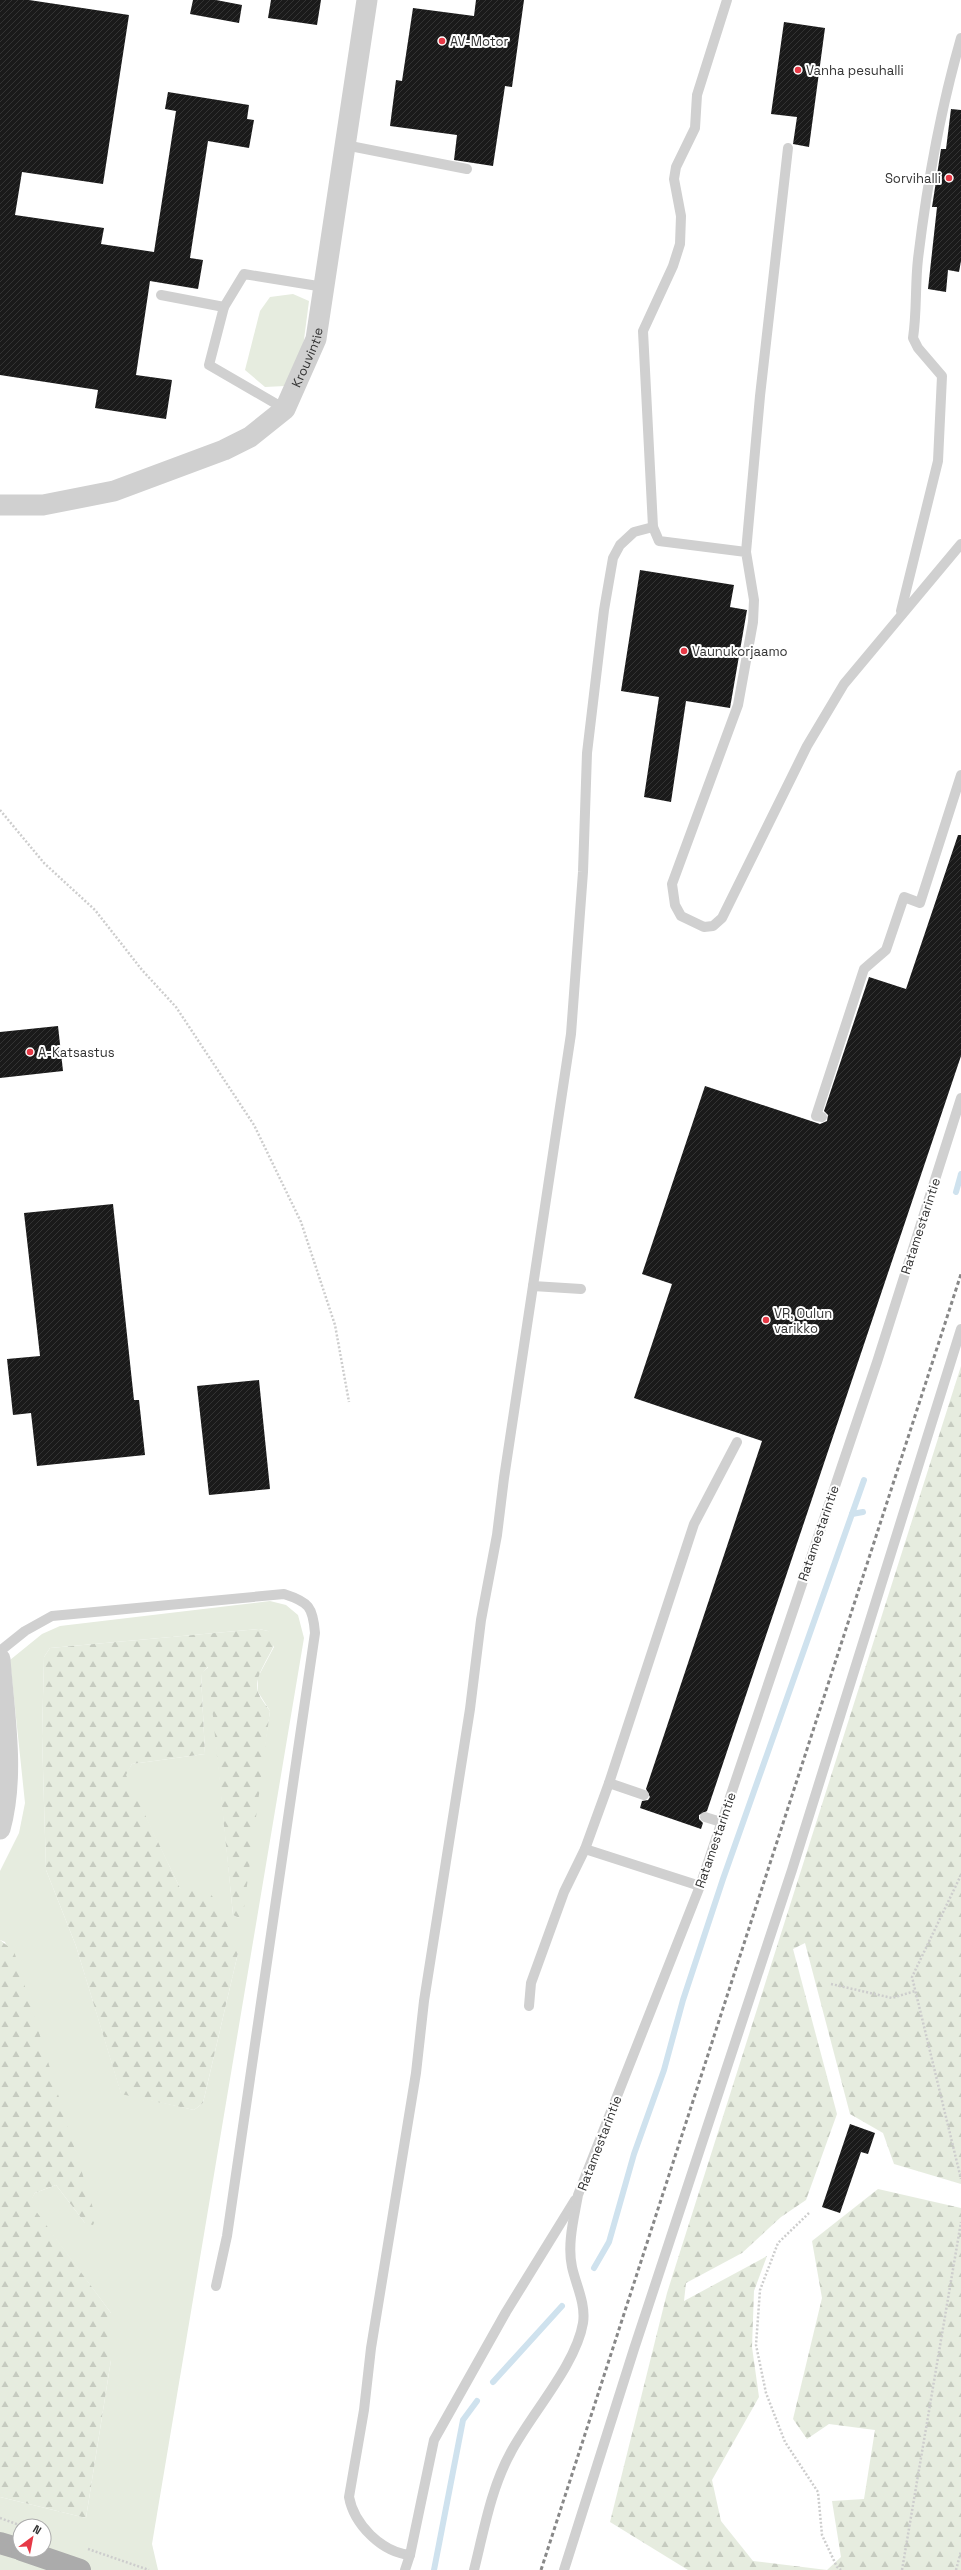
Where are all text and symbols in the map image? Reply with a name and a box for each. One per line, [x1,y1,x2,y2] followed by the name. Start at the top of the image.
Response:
[450,33,509,50] place label: AV-Motor
[437,36,447,46] marker: AV-Motor
[806,62,904,79] place label: Vanha pesuhalli
[793,65,803,75] marker: Vanha pesuhalli
[885,170,941,187] place label: Sorvihalli
[944,173,954,183] marker: Sorvihalli
[288,326,327,390] street label: Krouvintie
[692,643,788,660] place label: Vaunukorjaamo
[679,646,689,656] marker: Vaunukorjaamo
[38,1044,115,1061] place label: A-Katsastus
[25,1047,35,1057] marker: A-Katsastus
[897,1176,944,1277] street label: Ratamestarintie
[774,1305,832,1337] place label: VR, Oulun varikko
[761,1315,771,1325] marker: VR, Oulun varikko
[794,1483,843,1583] street label: Ratamestarintie
[691,1790,740,1890] street label: Ratamestarintie
[574,2093,625,2193] street label: Ratamestarintie
[12,2518,52,2558] north arrow
[30,2522,44,2537] text: N

